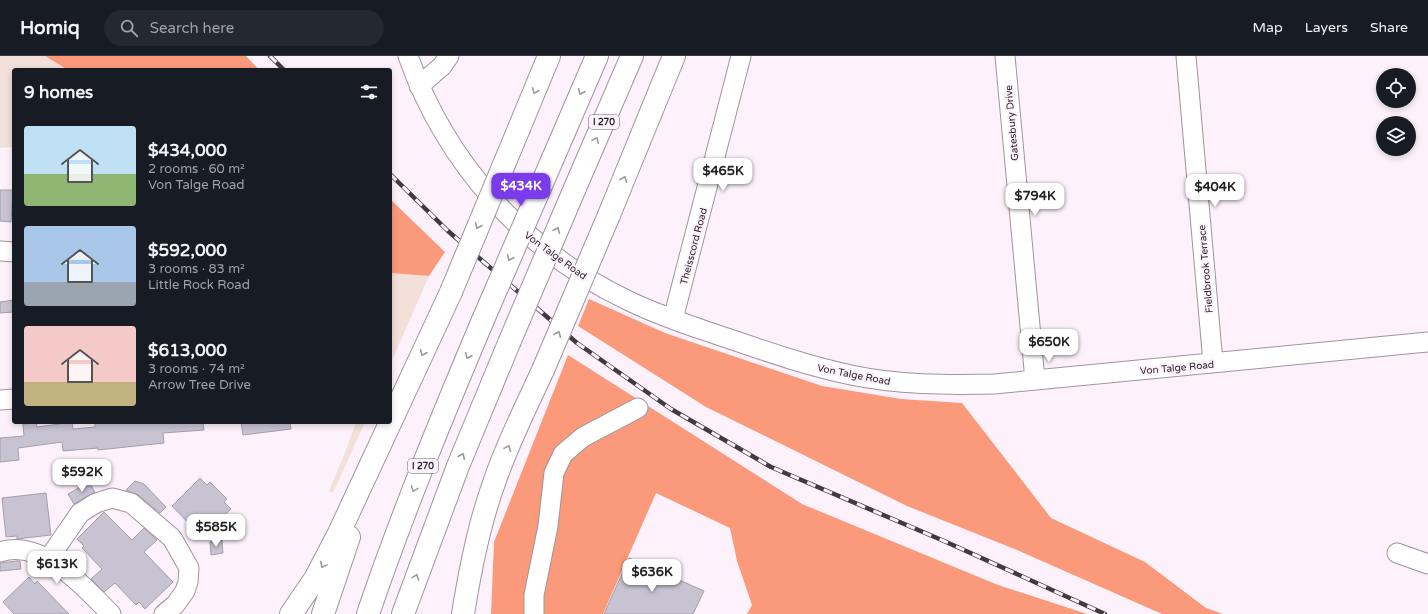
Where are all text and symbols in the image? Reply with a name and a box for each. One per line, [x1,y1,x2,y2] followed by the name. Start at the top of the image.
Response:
[104,10,384,46] search box
[20,17,80,39] text: Homiq
[118,17,140,39] icon: search
[150,19,234,37] text: Search here
[1253,19,1283,36] text: Map
[1305,19,1348,36] text: Layers
[1370,19,1408,36] text: Share
[1376,68,1416,156] map controls
[1376,68,1416,108] button: locate
[358,81,380,103] icon: filters
[24,82,93,103] text: 9 homes
[1003,84,1021,161] street label: Gatesbury Drive
[532,86,540,94] one-way arrow
[578,87,586,95] one-way arrow
[589,115,619,129] road number: I 270
[1376,116,1416,156] button: layers
[591,136,599,144] one-way arrow
[148,140,227,161] text: $434,000
[56,142,104,190] icon: home
[695,158,751,192] pin: $465K
[148,161,245,177] text: 2 rooms · 60 m²
[702,163,744,179] text: $465K
[493,173,549,207] pin: $434K
[1187,174,1243,208] pin: $404K
[619,175,627,183] one-way arrow
[148,177,245,193] text: Von Talge Road
[500,178,542,194] text: $434K
[1194,179,1236,195] text: $404K
[1007,183,1063,217] pin: $794K
[1014,188,1056,204] text: $794K
[678,207,710,286] street label: Theisscord Road
[475,222,483,230] one-way arrow
[1196,224,1216,314] street label: Fieldbrook Terrace
[552,226,560,234] one-way arrow
[522,229,589,282] street label: Von Talge Road
[148,240,227,261] text: $592,000
[56,242,104,290] icon: home
[507,254,515,261] one-way arrow
[148,261,245,277] text: 3 rooms · 83 m²
[148,277,250,293] text: Little Rock Road
[1021,329,1077,363] pin: $650K
[554,331,562,338] one-way arrow
[1028,334,1070,350] text: $650K
[148,340,227,361] text: $613,000
[56,342,104,390] icon: home
[420,349,428,357] one-way arrow
[464,352,472,359] one-way arrow
[1140,359,1215,377] street label: Von Talge Road
[148,361,245,377] text: 3 rooms · 74 m²
[816,362,891,388] street label: Von Talge Road
[148,377,251,393] text: Arrow Tree Drive
[503,445,511,452] one-way arrow
[457,452,465,459] one-way arrow
[54,459,110,493] pin: $592K
[408,459,438,473] road number: I 270
[61,464,103,480] text: $592K
[410,486,418,493] one-way arrow
[188,514,244,548] pin: $585K
[195,519,237,535] text: $585K
[29,551,85,585] pin: $613K
[36,556,78,572] text: $613K
[624,559,680,593] pin: $636K
[320,561,327,568] one-way arrow
[631,564,673,580] text: $636K
[411,574,419,581] one-way arrow

